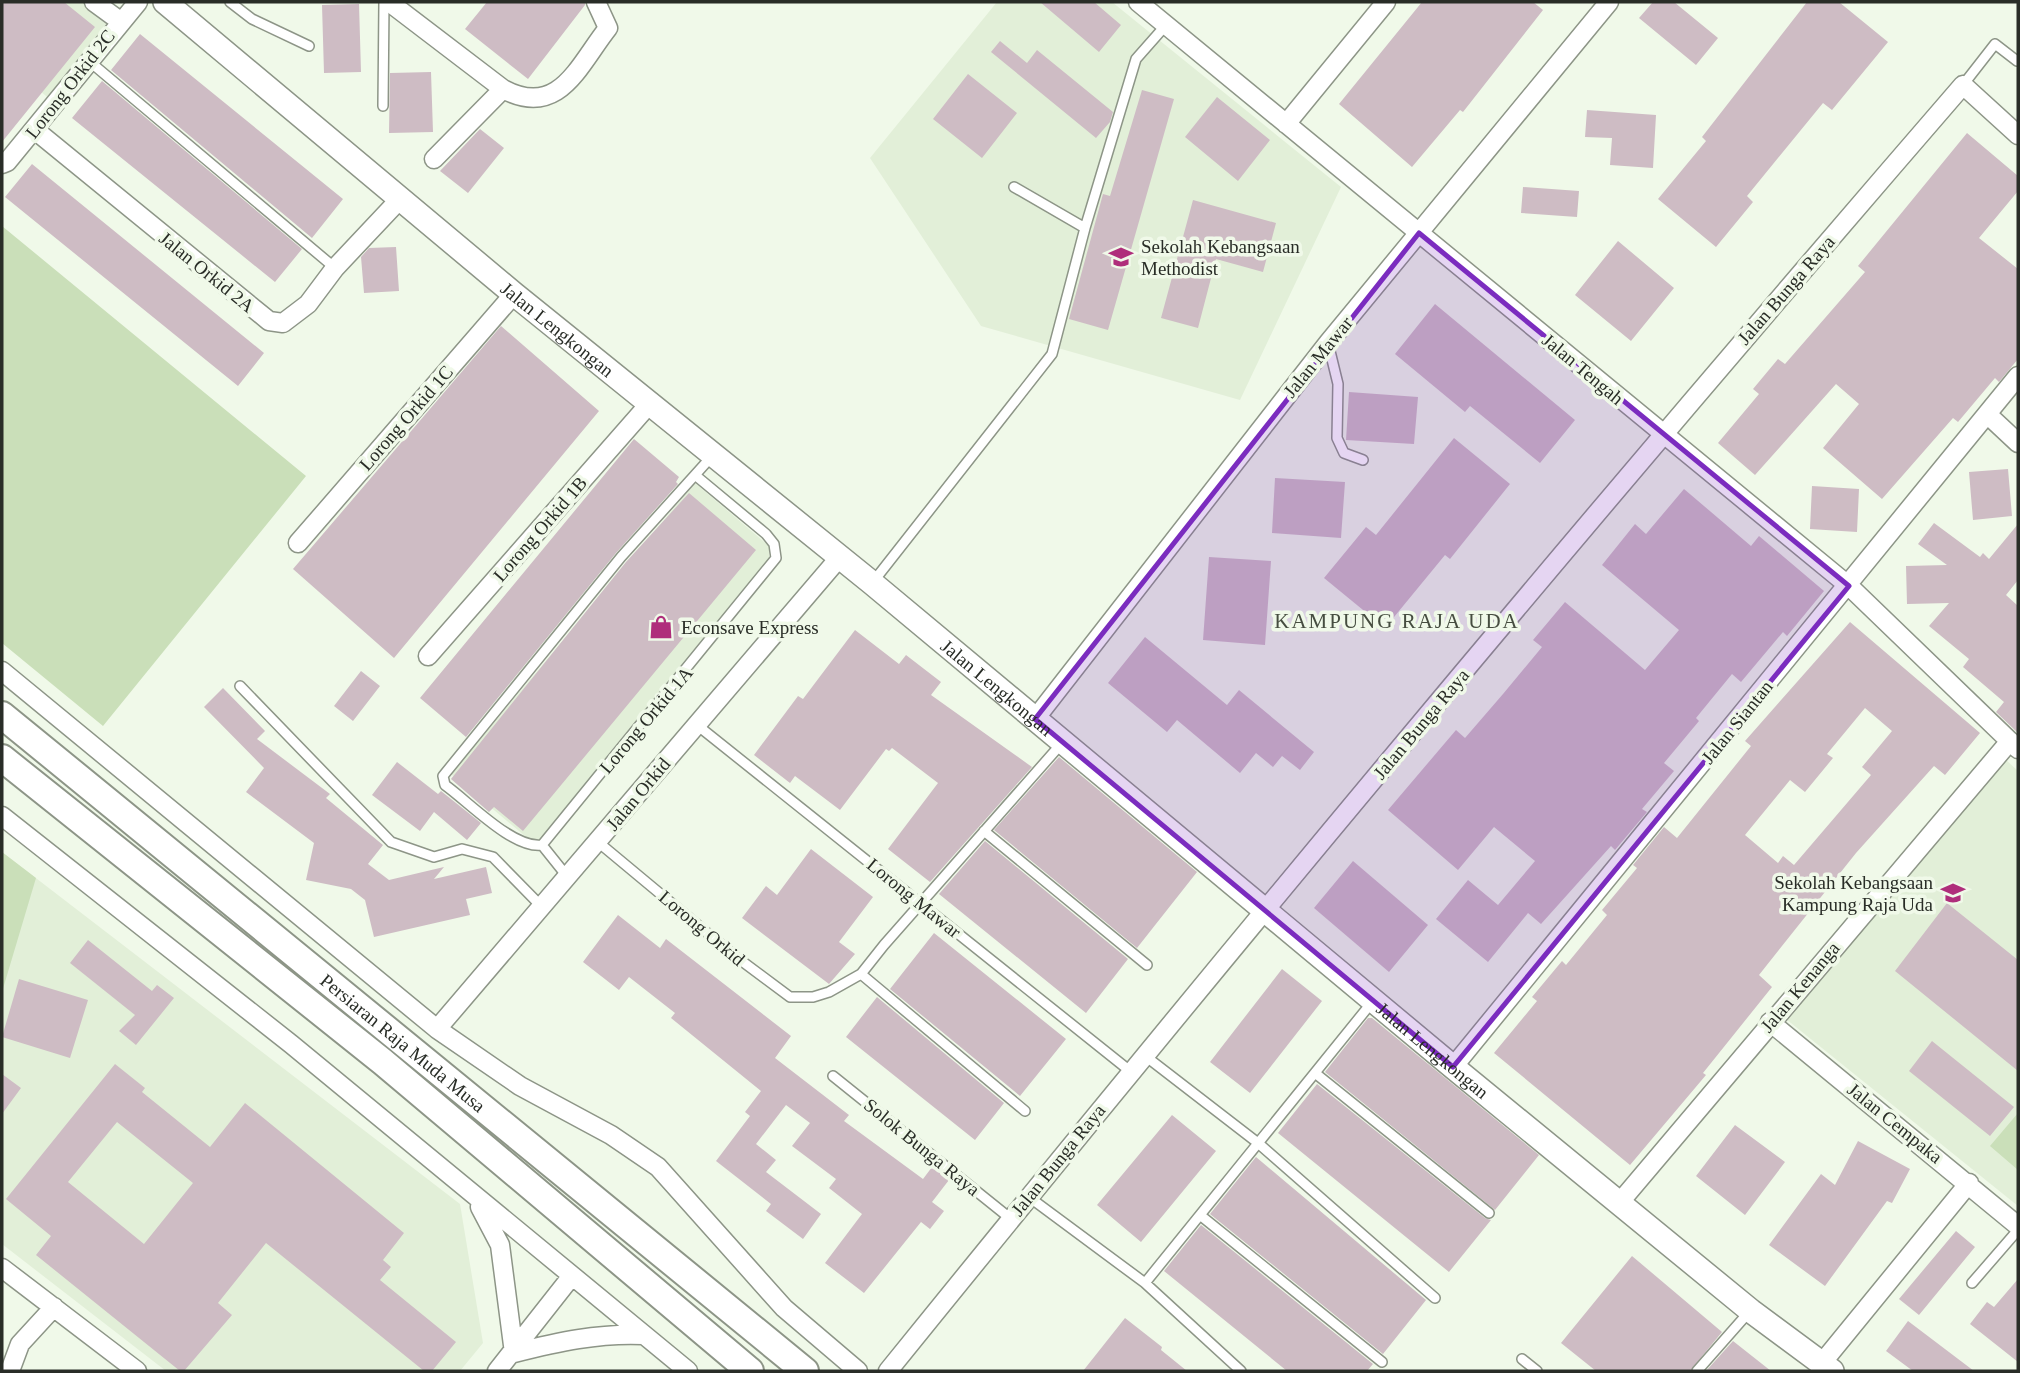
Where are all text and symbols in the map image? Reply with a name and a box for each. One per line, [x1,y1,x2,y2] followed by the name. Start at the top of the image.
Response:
[21,26,119,142] street label: Lorong Orkid 2C
[155,227,259,317] street label: Jalan Orkid 2A
[1733,231,1839,349] street label: Jalan Bunga Raya
[1141,236,1300,279] place label: Sekolah Kebangsaan Methodist
[1107,243,1135,271] school or university icon: Sekolah Kebangsaan Methodist
[497,277,619,381] street label: Jalan Lengkongan
[1279,312,1357,402] street label: Jalan Mawar
[1538,329,1628,409] street label: Jalan Tengah
[355,361,457,475] street label: Lorong Orkid 1C
[489,472,591,586] street label: Lorong Orkid 1B
[1274,609,1520,633] district label: KAMPUNG RAJA UDA
[647,613,675,641] shop icon: Econsave Express
[681,617,819,638] place label: Econsave Express
[937,635,1058,740] street label: Jalan Lengkongan
[595,662,697,778] street label: Lorong Orkid 1A
[1369,664,1473,783] street label: Jalan Bunga Raya
[1697,676,1777,768] street label: Jalan Siantan
[602,753,675,835] street label: Jalan Orkid
[863,854,966,943] street label: Lorong Mawar
[1774,872,1934,915] place label: Sekolah Kebangsaan Kampung Raja Uda
[1939,879,1967,907] school or university icon: Sekolah Kebangsaan Kampung Raja Uda
[655,886,749,970] street label: Lorong Orkid
[1756,937,1844,1036] street label: Jalan Kenanga
[317,969,490,1117] street label: Persiaran Raja Muda Musa
[1373,998,1493,1103] street label: Jalan Lengkongan
[1843,1078,1947,1168] street label: Jalan Cempaka
[860,1094,984,1200] street label: Solok Bunga Raya
[1007,1100,1110,1220] street label: Jalan Bunga Raya

